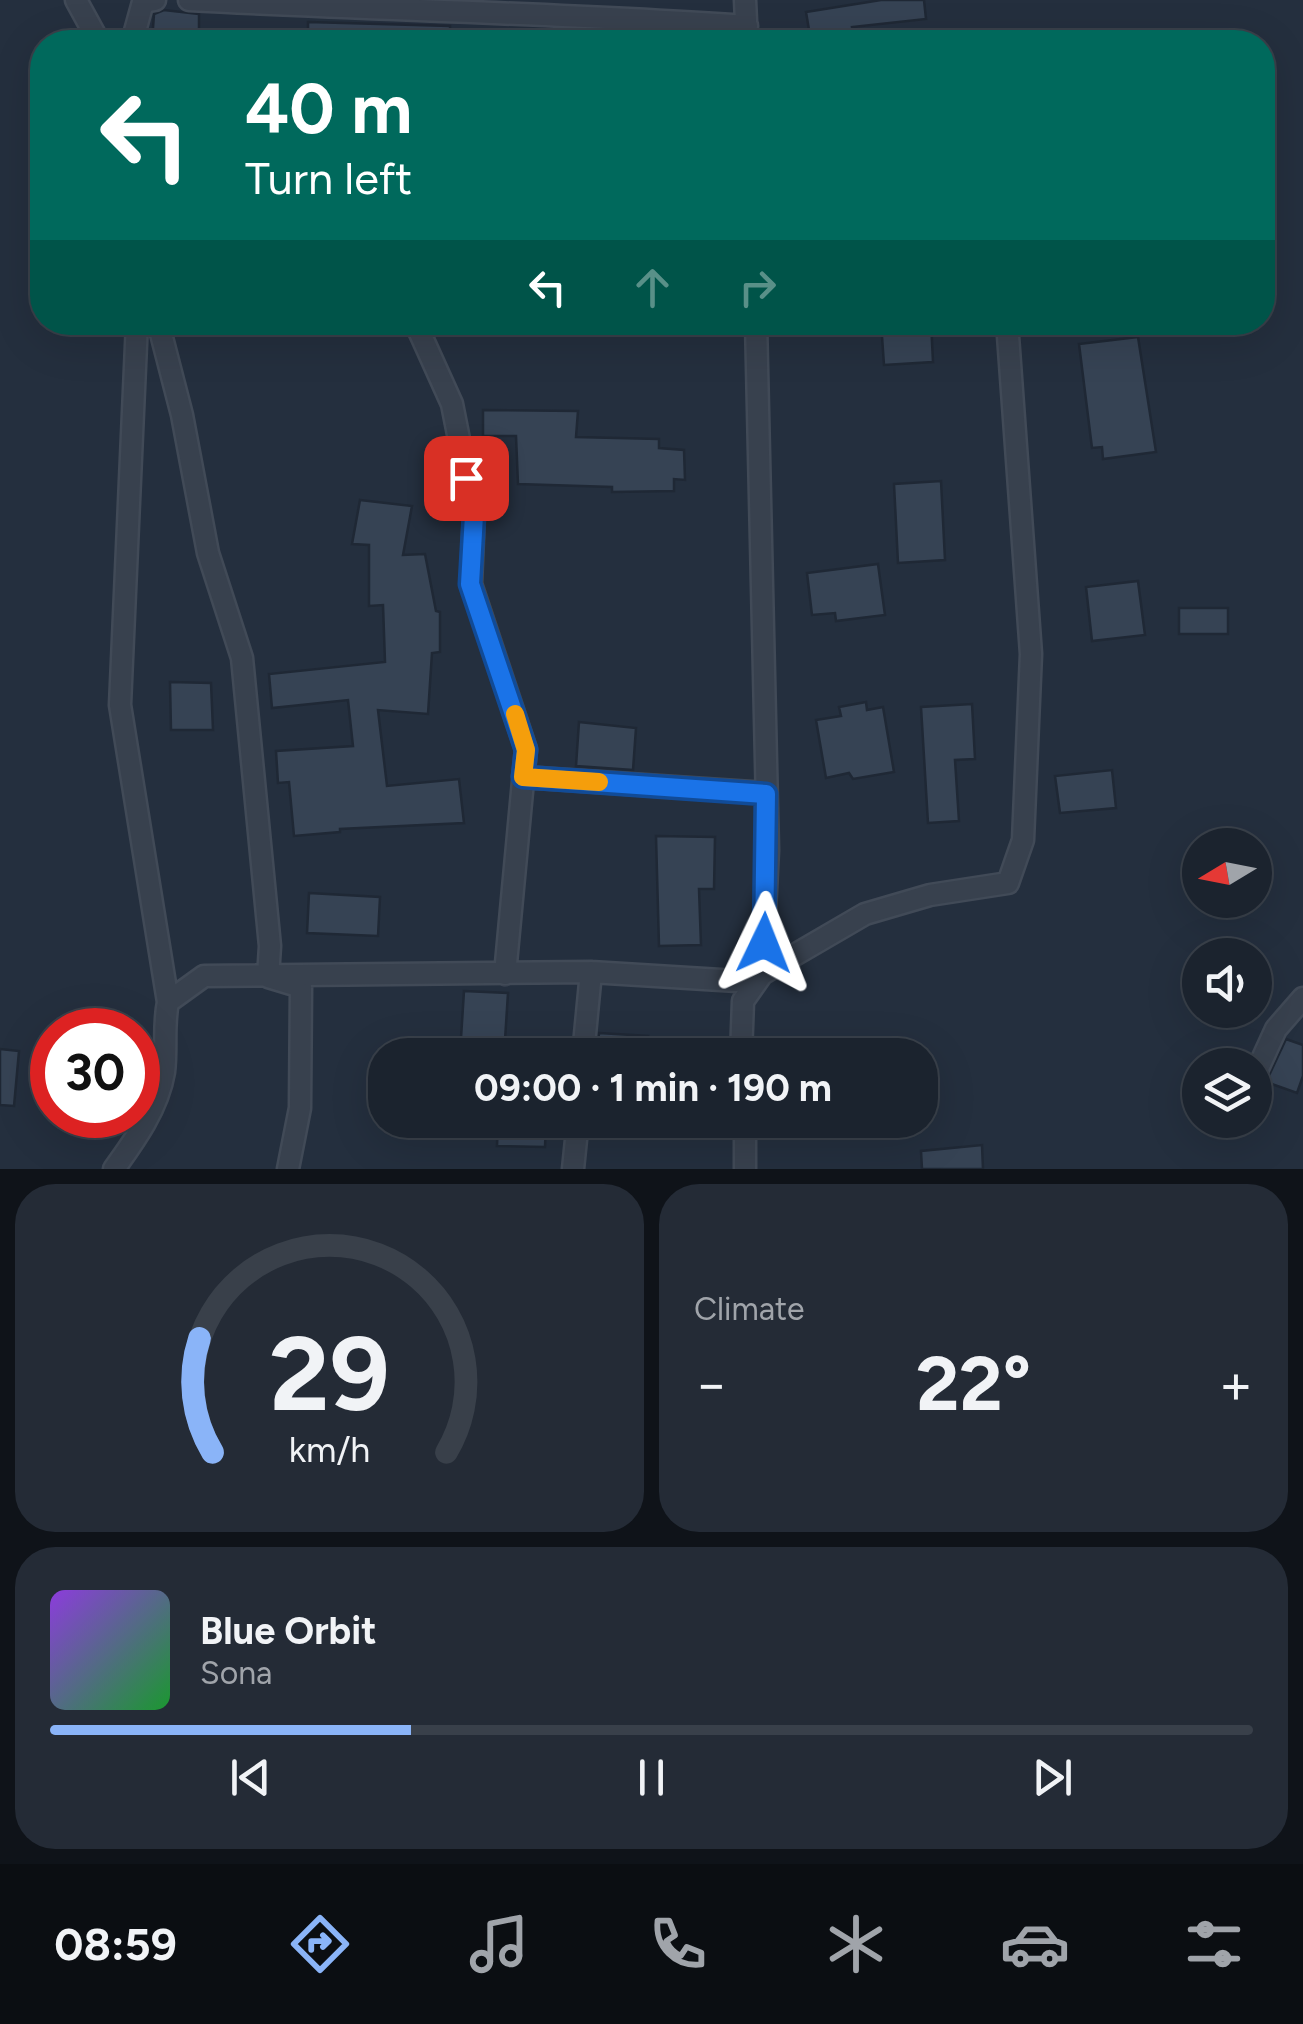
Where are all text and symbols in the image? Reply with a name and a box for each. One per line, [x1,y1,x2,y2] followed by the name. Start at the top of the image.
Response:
[245,66,412,151] text: 40 m
[80,70,210,200] icon: left
[245,151,412,205] text: Turn left
[520,260,575,315] icon: left
[625,260,680,315] icon: ahead
[730,260,785,315] icon: right
[424,436,509,521] pin
[439,451,494,506] icon: arrive
[1182,828,1272,918] north arrow
[1182,828,1272,1138] map controls
[712,891,816,995] position arrow
[1182,938,1272,1028] button: sound
[30,1008,160,1138] speed limit sign: 30
[1182,1048,1272,1138] button: layers
[474,1065,832,1111] text: 09:00 · 1 min · 190 m
[694,1290,805,1328] text: Climate
[269,1311,390,1436] text: 29
[916,1339,1031,1429] text: 22°
[694,1351,728,1417] text: −
[1219,1351,1253,1417] text: +
[289,1428,370,1471] text: km/h
[200,1608,376,1654] text: Blue Orbit
[200,1654,272,1692] text: Sona
[223,1750,278,1805] icon: previous
[624,1750,679,1805] icon: pause
[1025,1750,1080,1805] icon: next
[285,1909,355,1979] icon: directions
[464,1909,534,1979] icon: music
[643,1909,713,1979] icon: phone
[821,1909,891,1979] icon: climate
[1000,1909,1070,1979] icon: car
[1179,1909,1249,1979] icon: filters
[54,1917,177,1971] text: 08:59

